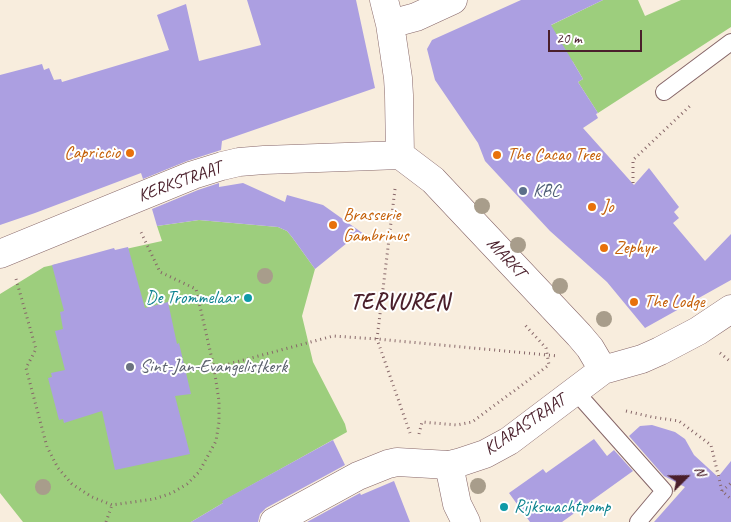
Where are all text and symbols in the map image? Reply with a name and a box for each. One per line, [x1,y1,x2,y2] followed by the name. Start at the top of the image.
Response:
[551,20,645,52] scale bar
[556,29,582,48] text: 20 m
[64,142,120,164] place label: Capriccio
[507,144,600,166] place label: The Cacao Tree
[124,147,136,159] marker: Capriccio
[491,149,503,161] marker: The Cacao Tree
[135,157,225,207] street label: KERKSTRAAT
[533,180,560,202] place label: KBC
[517,185,529,197] marker: KBC
[602,196,614,218] place label: Jo
[586,201,598,213] marker: Jo
[343,204,408,246] place label: Brasserie Gambrinus
[327,219,339,231] marker: Brasserie Gambrinus
[482,233,530,283] street label: MARKT
[614,237,656,259] place label: Zephyr
[598,242,610,254] marker: Zephyr
[146,287,238,309] place label: De Trommelaar
[350,290,450,316] district label: TERVUREN
[644,291,704,313] place label: The Lodge
[242,292,254,304] marker: De Trommelaar
[628,296,640,308] marker: The Lodge
[140,356,287,378] place label: Sint-Jan-Evangelistkerk
[124,361,136,373] marker: Sint-Jan-Evangelistkerk
[480,390,570,460] street label: KLARASTRAAT
[661,452,711,502] north arrow
[691,464,710,478] text: N
[514,496,610,518] place label: Rijkswachtpomp
[498,501,510,513] marker: Rijkswachtpomp

